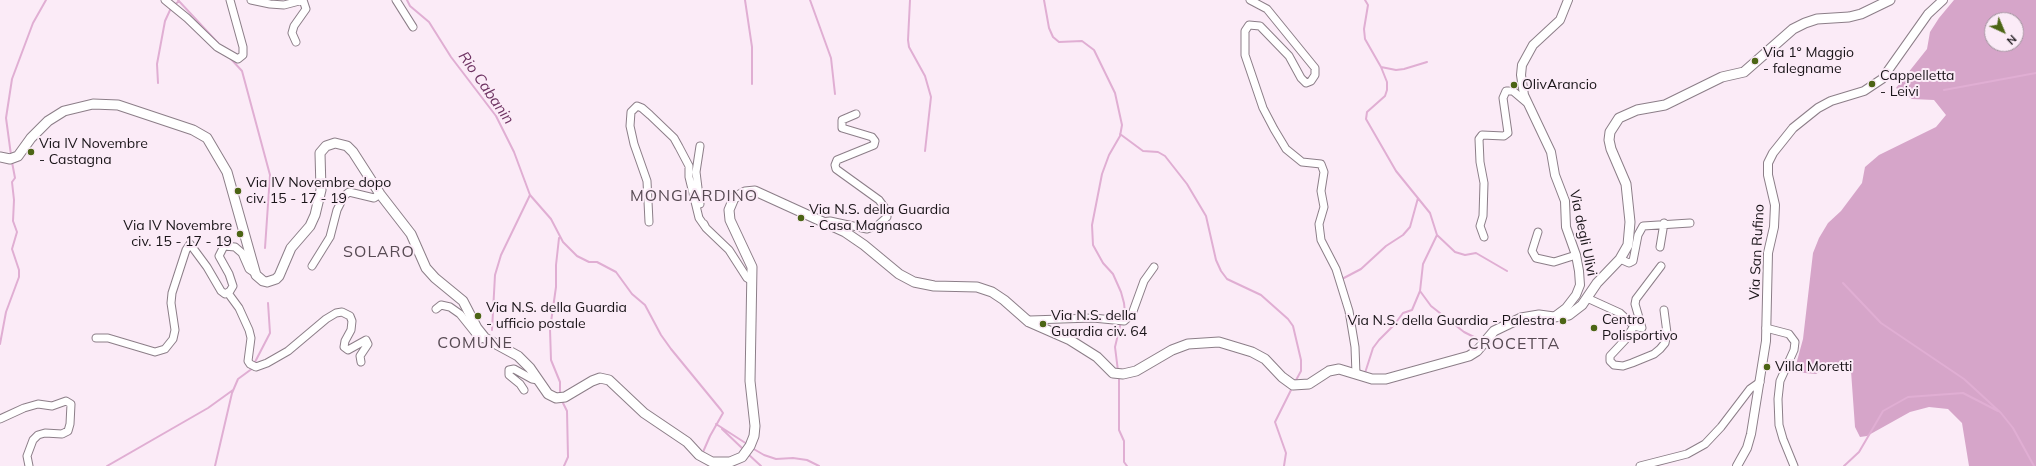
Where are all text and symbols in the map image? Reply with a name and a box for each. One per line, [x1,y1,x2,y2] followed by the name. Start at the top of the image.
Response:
[1984,12,2024,52] north arrow
[2004,32,2019,48] text: N
[1763,45,1854,78] place label: Via 1° Maggio - falegname
[454,48,518,128] water label: Rio Cabanin
[1750,56,1760,66] marker: Via 1° Maggio - falegname
[1880,68,1954,100] place label: Cappelletta - Leivi
[1522,77,1597,93] place label: OlivArancio
[1867,79,1877,89] marker: Cappelletta - Leivi
[1509,80,1519,90] marker: OlivArancio
[39,136,148,168] place label: Via IV Novembre - Castagna
[26,147,36,157] marker: Via IV Novembre - Castagna
[246,175,391,208] place label: Via IV Novembre dopo civ. 15 - 17 - 19
[233,186,243,196] marker: Via IV Novembre dopo civ. 15 - 17 - 19
[630,186,758,206] district label: MONGIARDINO
[1566,188,1600,278] street label: Via degli Ulivi
[809,202,950,234] place label: Via N.S. della Guardia - Casa Magnasco
[1746,204,1768,300] street label: Via San Rufino
[796,213,806,223] marker: Via N.S. della Guardia - Casa Magnasco
[123,218,232,250] place label: Via IV Novembre civ. 15 - 17 - 19
[235,229,245,239] marker: Via IV Novembre civ. 15 - 17 - 19
[343,242,415,262] district label: SOLARO
[486,300,627,332] place label: Via N.S. della Guardia - ufficio postale
[1051,308,1147,340] place label: Via N.S. della Guardia civ. 64
[473,311,483,321] marker: Via N.S. della Guardia - ufficio postale
[1602,312,1678,344] place label: Centro Polisportivo
[1347,313,1555,329] place label: Via N.S. della Guardia - Palestra
[1558,316,1568,326] marker: Via N.S. della Guardia - Palestra
[1038,319,1048,329] marker: Via N.S. della Guardia civ. 64
[1589,323,1599,333] marker: Centro Polisportivo
[437,333,513,353] district label: COMUNE
[1468,334,1560,354] district label: CROCETTA
[1775,359,1852,375] place label: Villa Moretti
[1762,362,1772,372] marker: Villa Moretti

